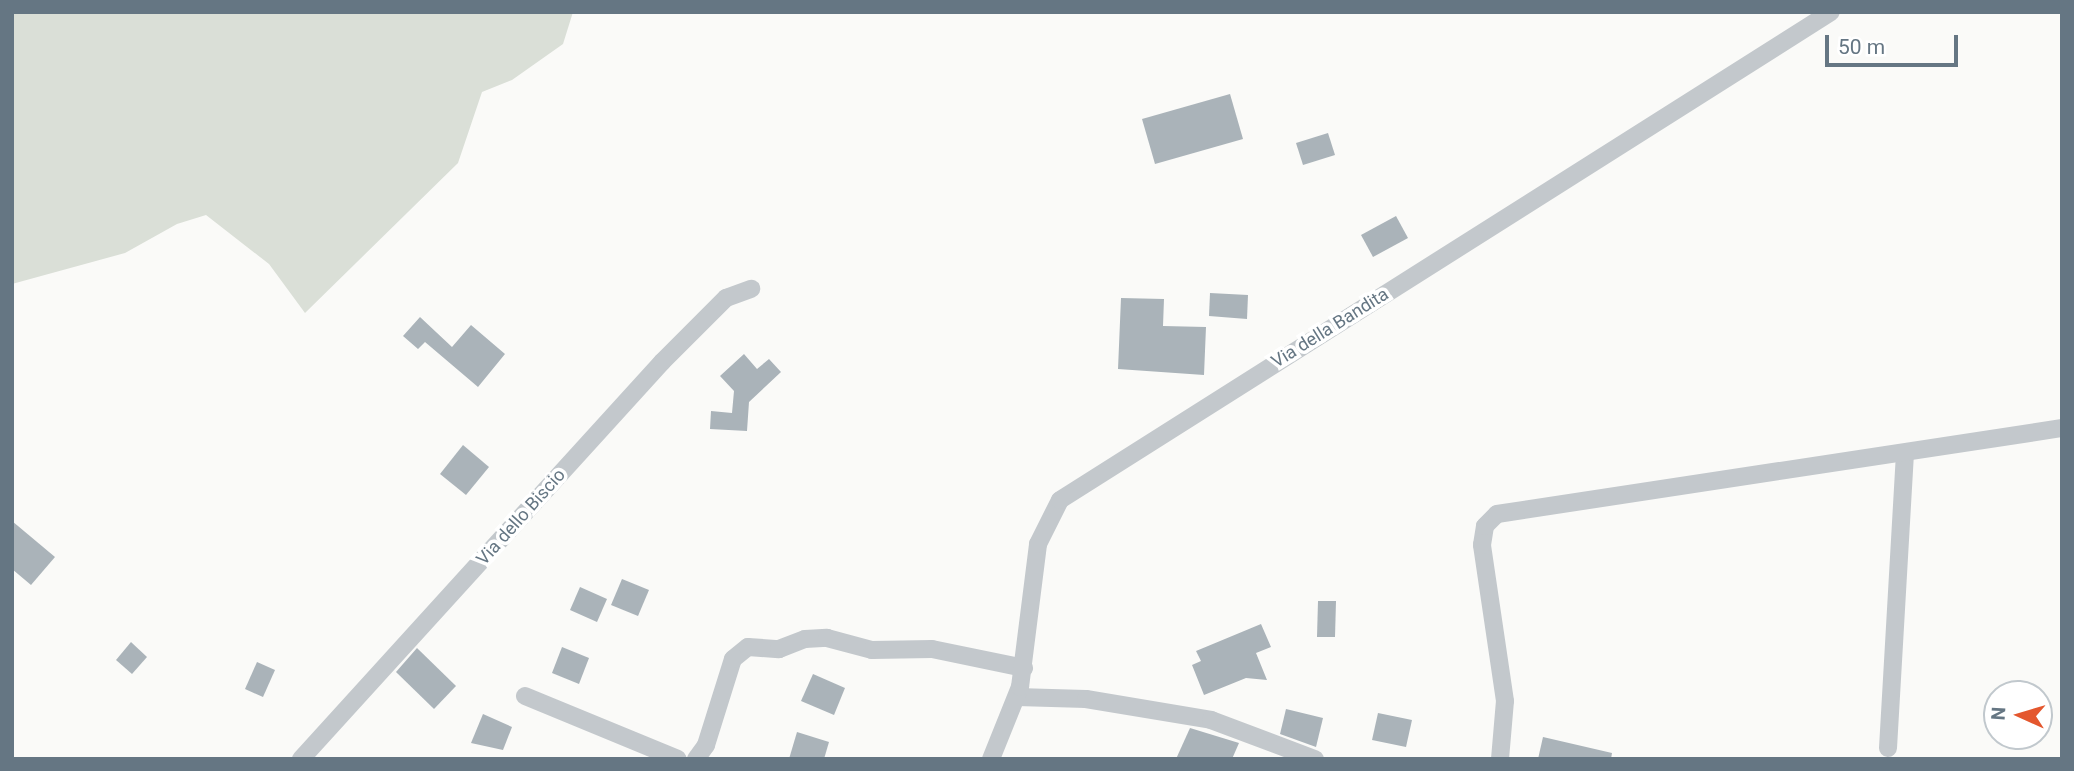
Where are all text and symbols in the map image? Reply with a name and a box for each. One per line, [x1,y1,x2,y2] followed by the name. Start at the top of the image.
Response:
[1829,21,1962,65] scale bar
[1838,35,1885,59] text: 50 m
[1267,283,1393,373] street label: Via della Bandita
[472,464,570,570] street label: Via dello Biscio
[1983,680,2053,750] north arrow
[1987,706,2010,721] text: N

